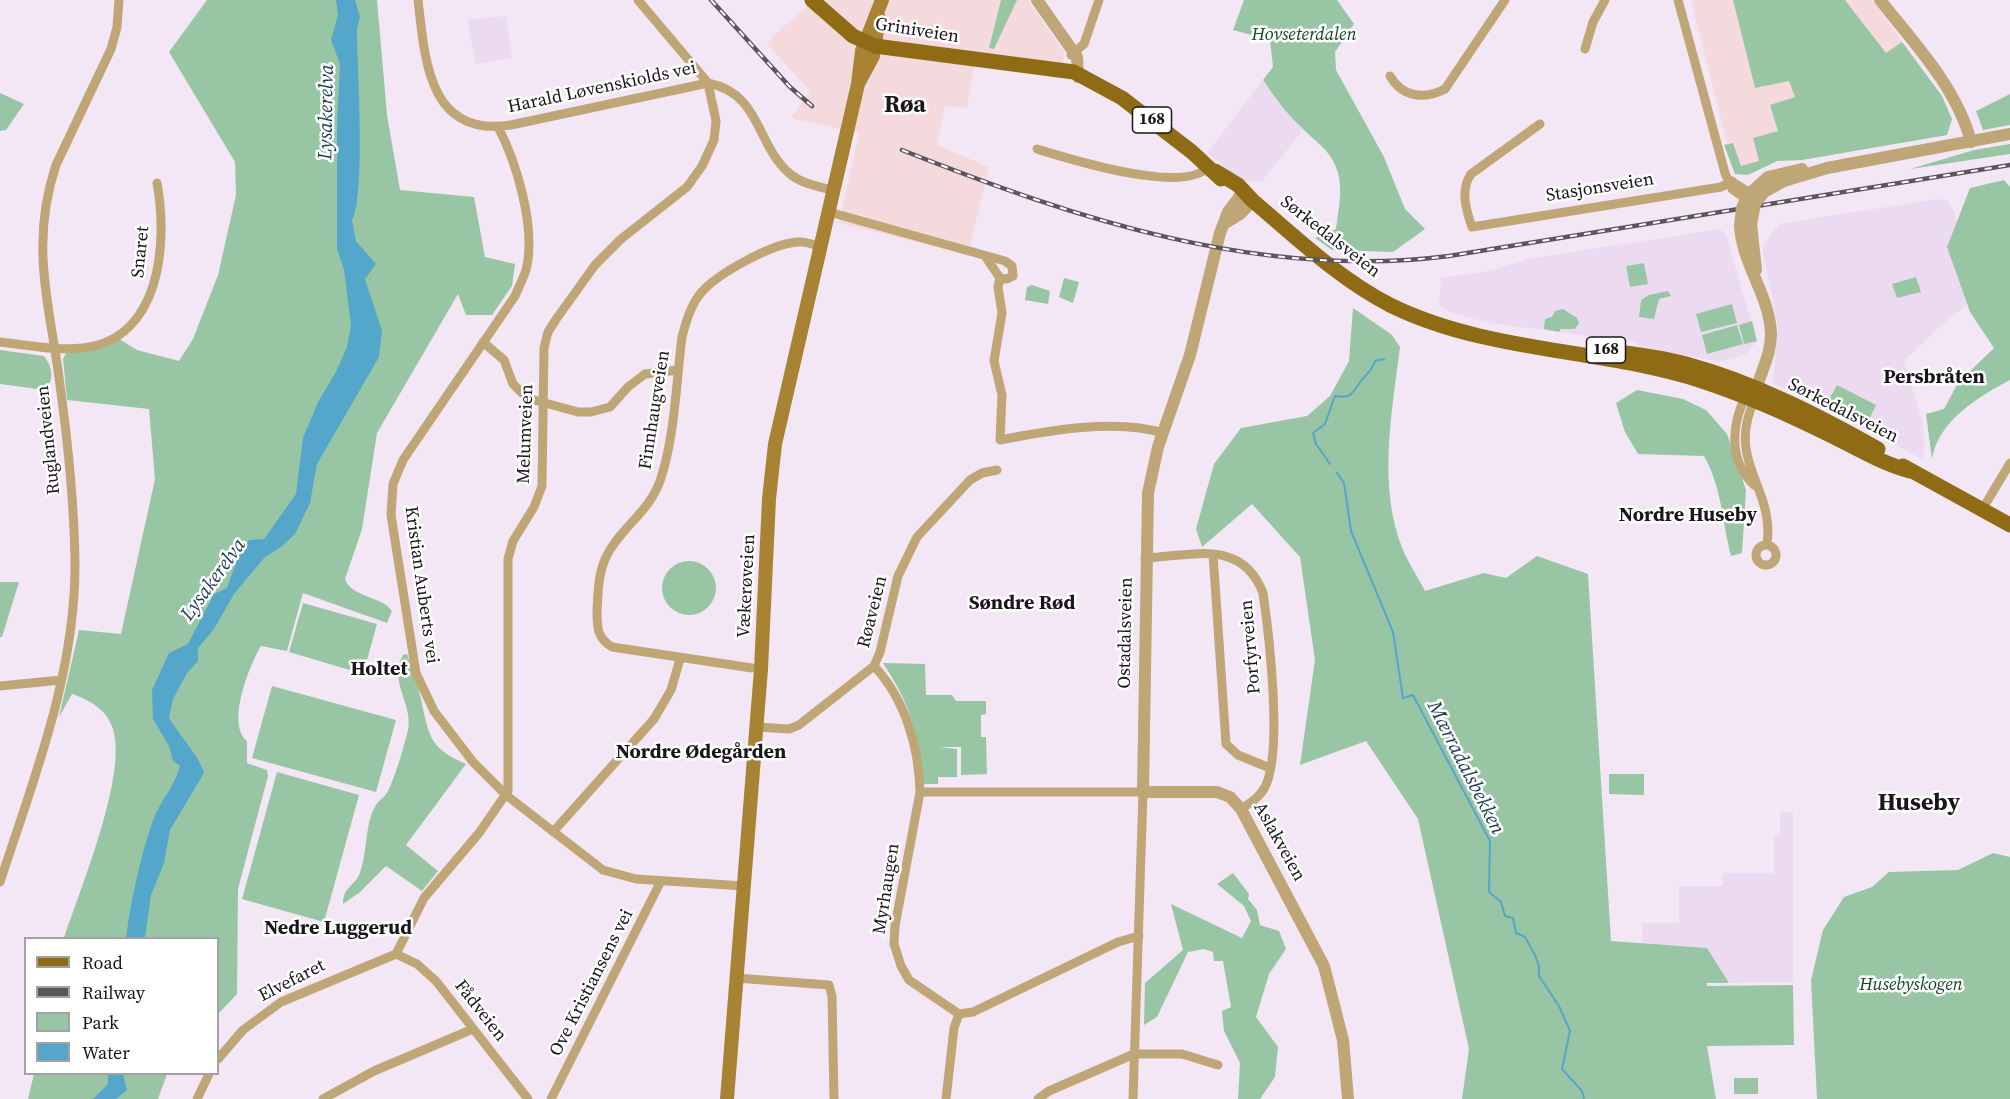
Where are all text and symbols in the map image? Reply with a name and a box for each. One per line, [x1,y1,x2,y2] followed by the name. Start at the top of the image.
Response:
[874,14,960,48] street label: Griniveien
[1251,24,1357,46] park label: Hovseterdalen
[506,57,698,119] street label: Harald Løvenskiolds vei
[314,64,340,160] water label: Lysakerelva
[884,92,926,120] district label: Røa
[1132,107,1172,133] road number: 168
[1545,169,1655,207] street label: Stasjonsveien
[1276,191,1384,283] street label: Sørkedalsveien
[128,225,154,279] street label: Snaret
[1586,337,1626,363] road number: 168
[635,349,675,471] street label: Finnhaugveien
[1883,366,1985,390] district label: Persbråten
[1784,374,1902,448] street label: Sørkedalsveien
[33,384,65,496] street label: Ruglandveien
[513,384,539,484] street label: Melumveien
[1619,504,1757,528] district label: Nordre Huseby
[399,505,443,665] street label: Kristian Auberts vei
[176,534,252,626] water label: Lysakerelva
[733,534,761,638] street label: Vækerøveien
[854,574,892,650] street label: Røaveien
[1114,577,1138,689] street label: Ostadalsveien
[969,592,1075,616] district label: Søndre Rød
[1236,599,1266,695] street label: Porfyrveien
[350,658,408,682] district label: Holtet
[1421,697,1509,839] water label: Mærradalsbekken
[616,741,786,765] district label: Nordre Ødegården
[1878,790,1960,818] district label: Huseby
[1248,799,1310,885] street label: Aslakveien
[869,842,905,936] street label: Myrhaugen
[546,906,638,1060] street label: Ove Kristiansens vei
[264,917,412,941] district label: Nedre Luggerud
[24,937,219,1075] legend
[82,950,123,975] text: Road
[255,955,329,1007] street label: Elvefaret
[1859,974,1963,996] park label: Husebyskogen
[449,976,511,1046] street label: Fådveien
[82,980,145,1005] text: Railway
[82,1010,119,1035] text: Park
[82,1040,130,1065] text: Water

